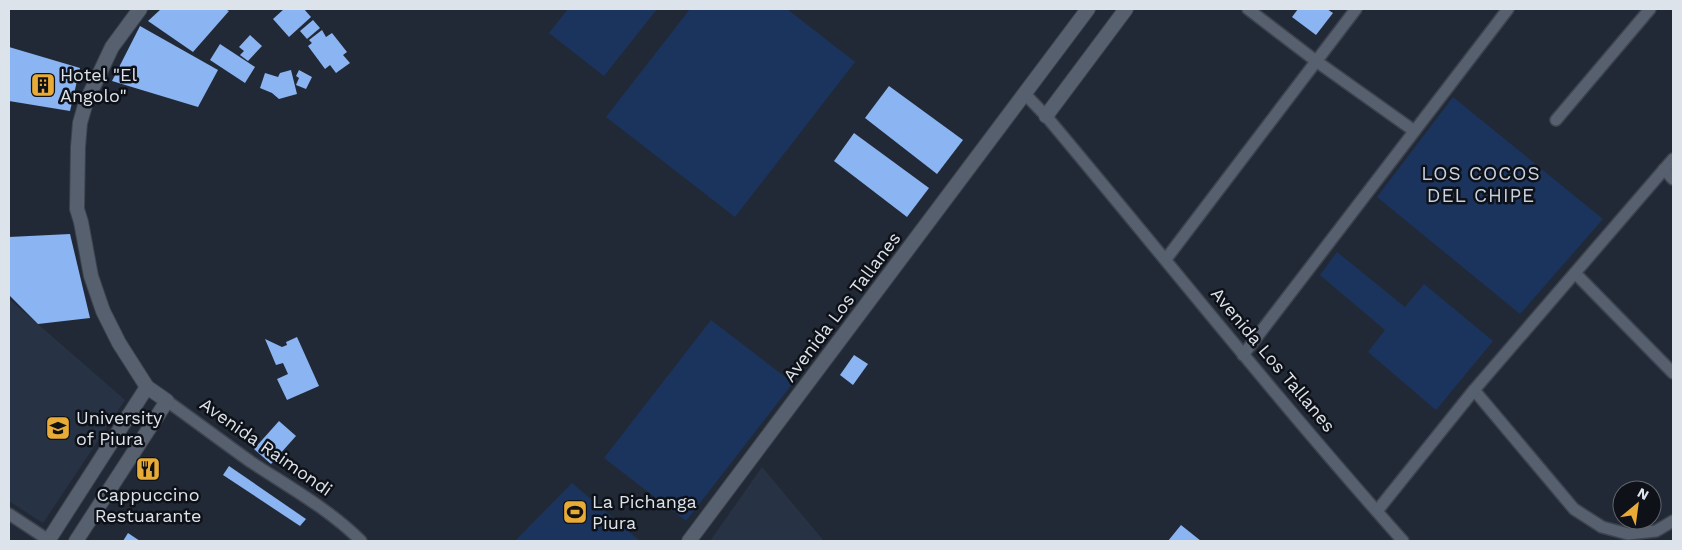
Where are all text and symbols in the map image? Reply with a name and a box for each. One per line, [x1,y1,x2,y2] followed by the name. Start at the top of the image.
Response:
[60,64,137,106] place label: Hotel "El Angolo"
[30,72,56,98] building icon: Hotel "El Angolo"
[1421,162,1541,207] district label: LOS COCOS DEL CHIPE
[778,228,905,386] street label: Avenida Los Tallanes
[1207,283,1340,436] street label: Avenida Los Tallanes
[196,393,336,500] street label: Avenida Raimondi
[76,407,163,449] place label: University of Piura
[45,415,71,441] school or university icon: University of Piura
[135,456,161,482] restaurant icon: Cappuccino Restuarante
[1612,480,1662,530] north arrow
[95,484,201,526] place label: Cappuccino Restuarante
[1635,484,1652,503] text: N
[592,491,697,533] place label: La Pichanga Piura
[562,499,588,525] sports icon: La Pichanga Piura

